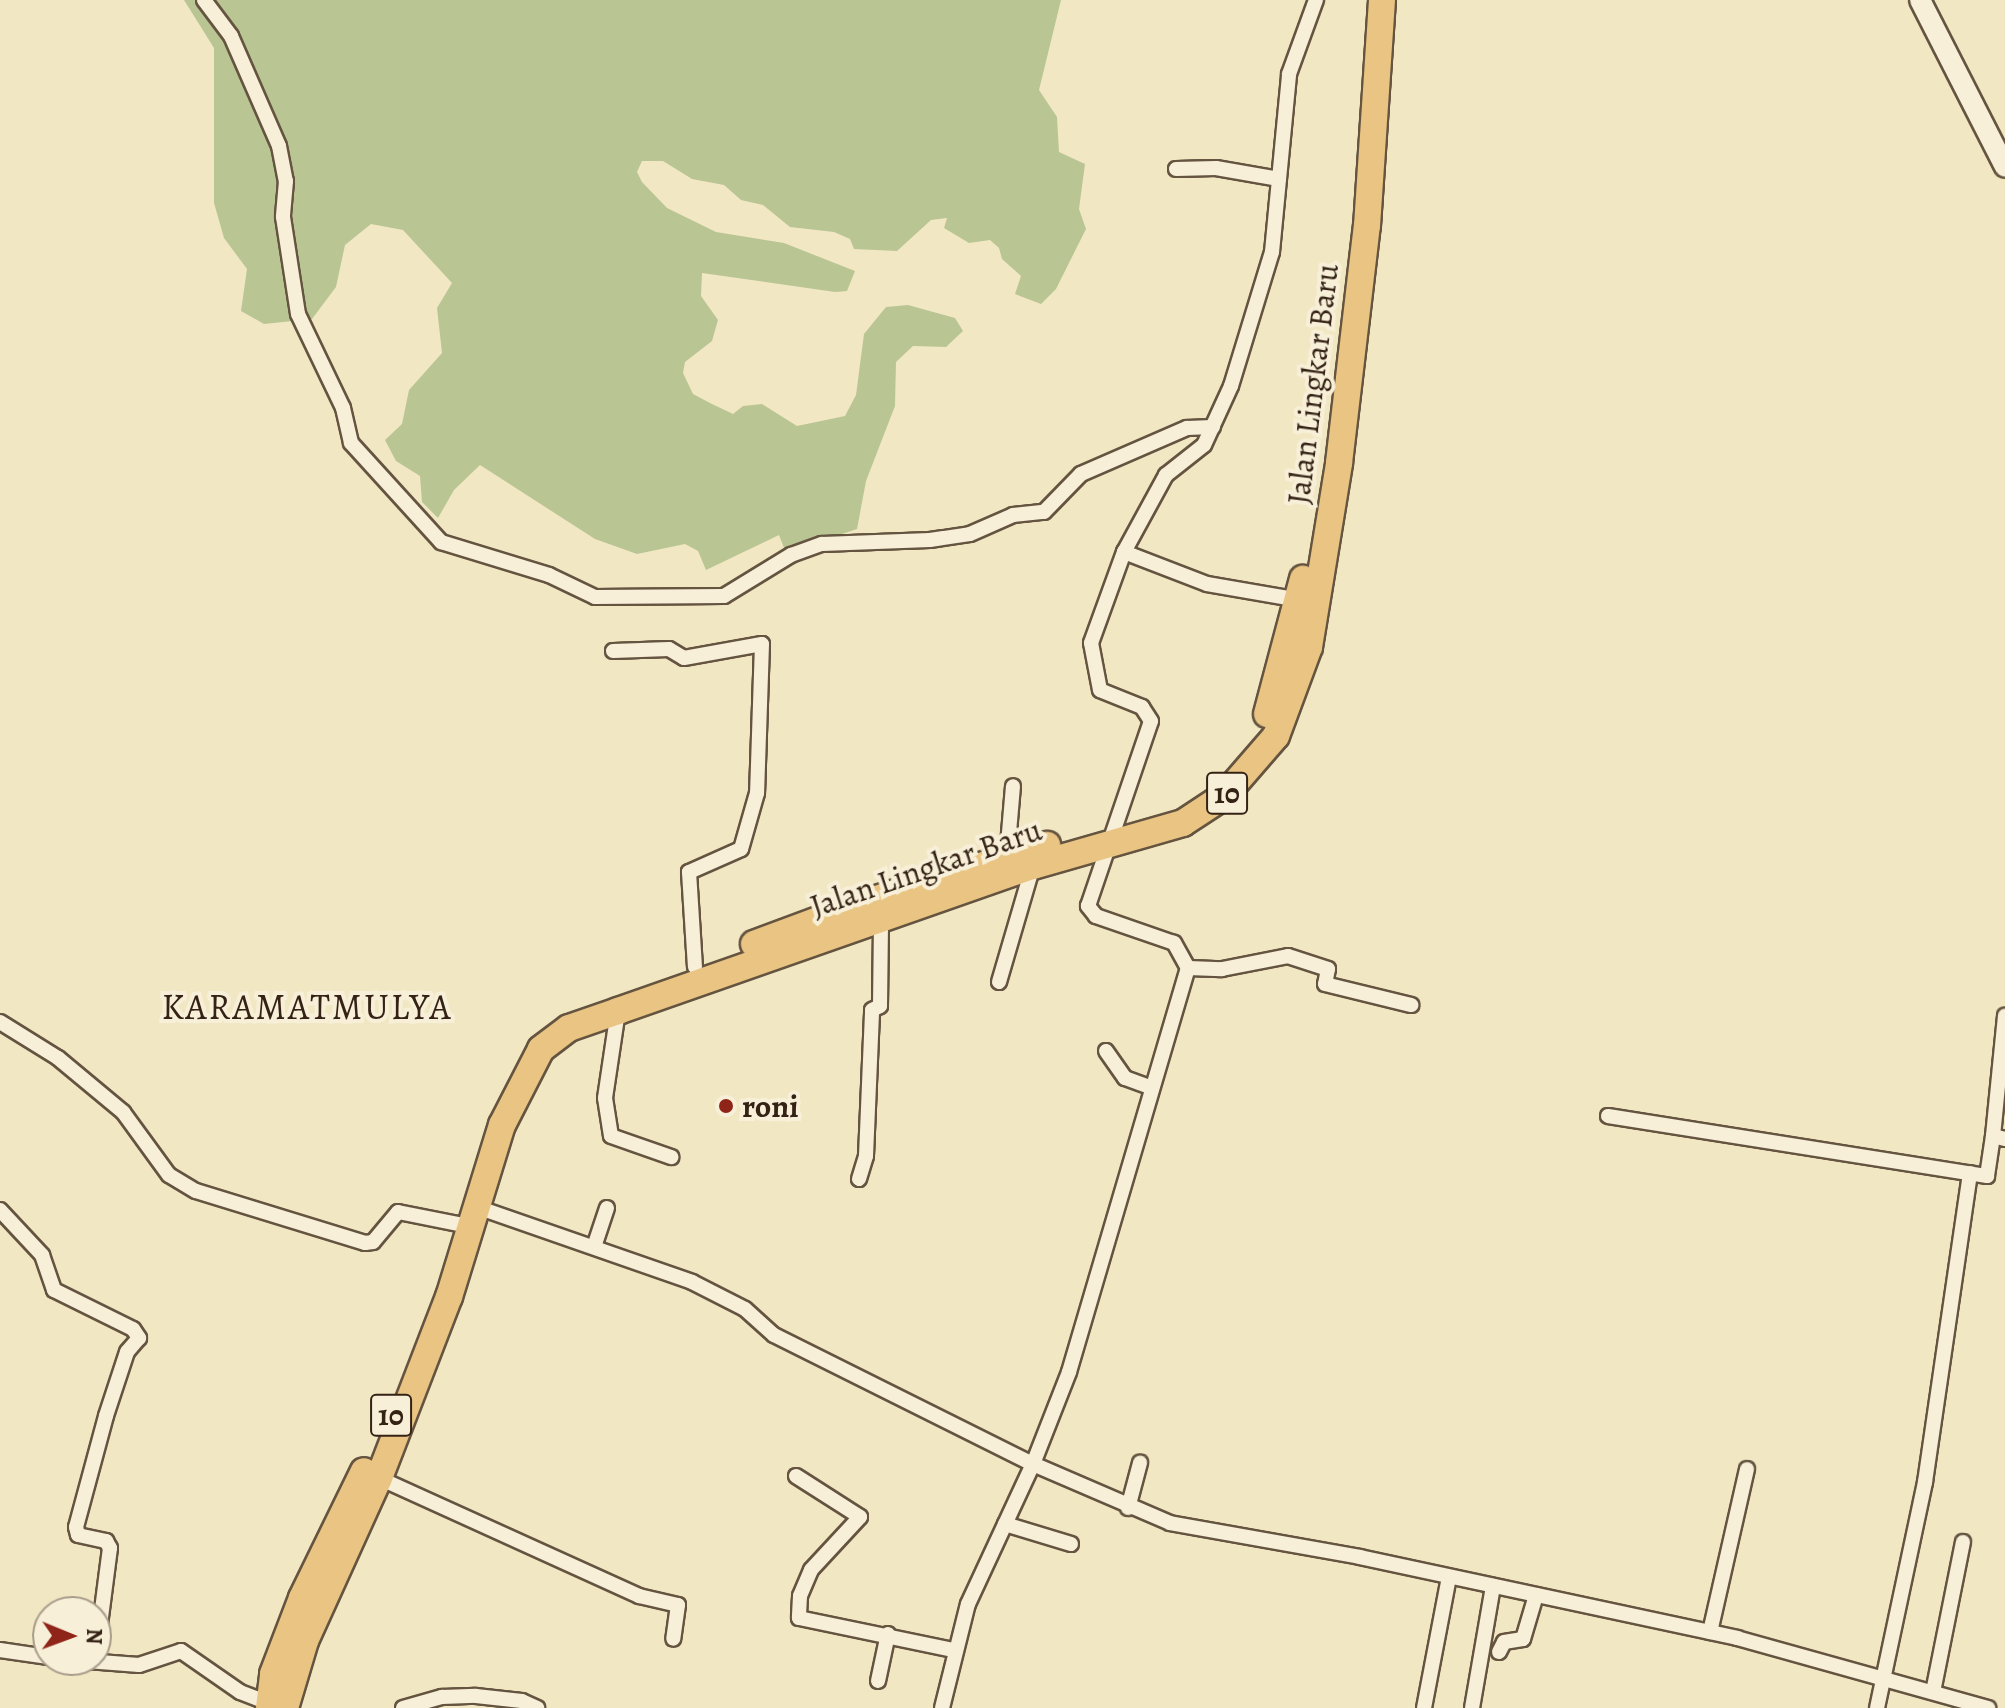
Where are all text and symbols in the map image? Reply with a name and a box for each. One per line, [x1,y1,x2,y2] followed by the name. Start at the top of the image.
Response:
[1279,261,1347,507] street label: Jalan Lingkar Baru
[1205,767,1249,819] road number: 10
[805,810,1047,926] street label: Jalan Lingkar Baru
[161,985,453,1029] district label: KARAMATMULYA
[742,1087,799,1125] place label: roni
[717,1097,735,1115] marker: roni
[369,1389,413,1441] road number: 10
[32,1596,112,1676] north arrow
[79,1628,109,1645] text: N

